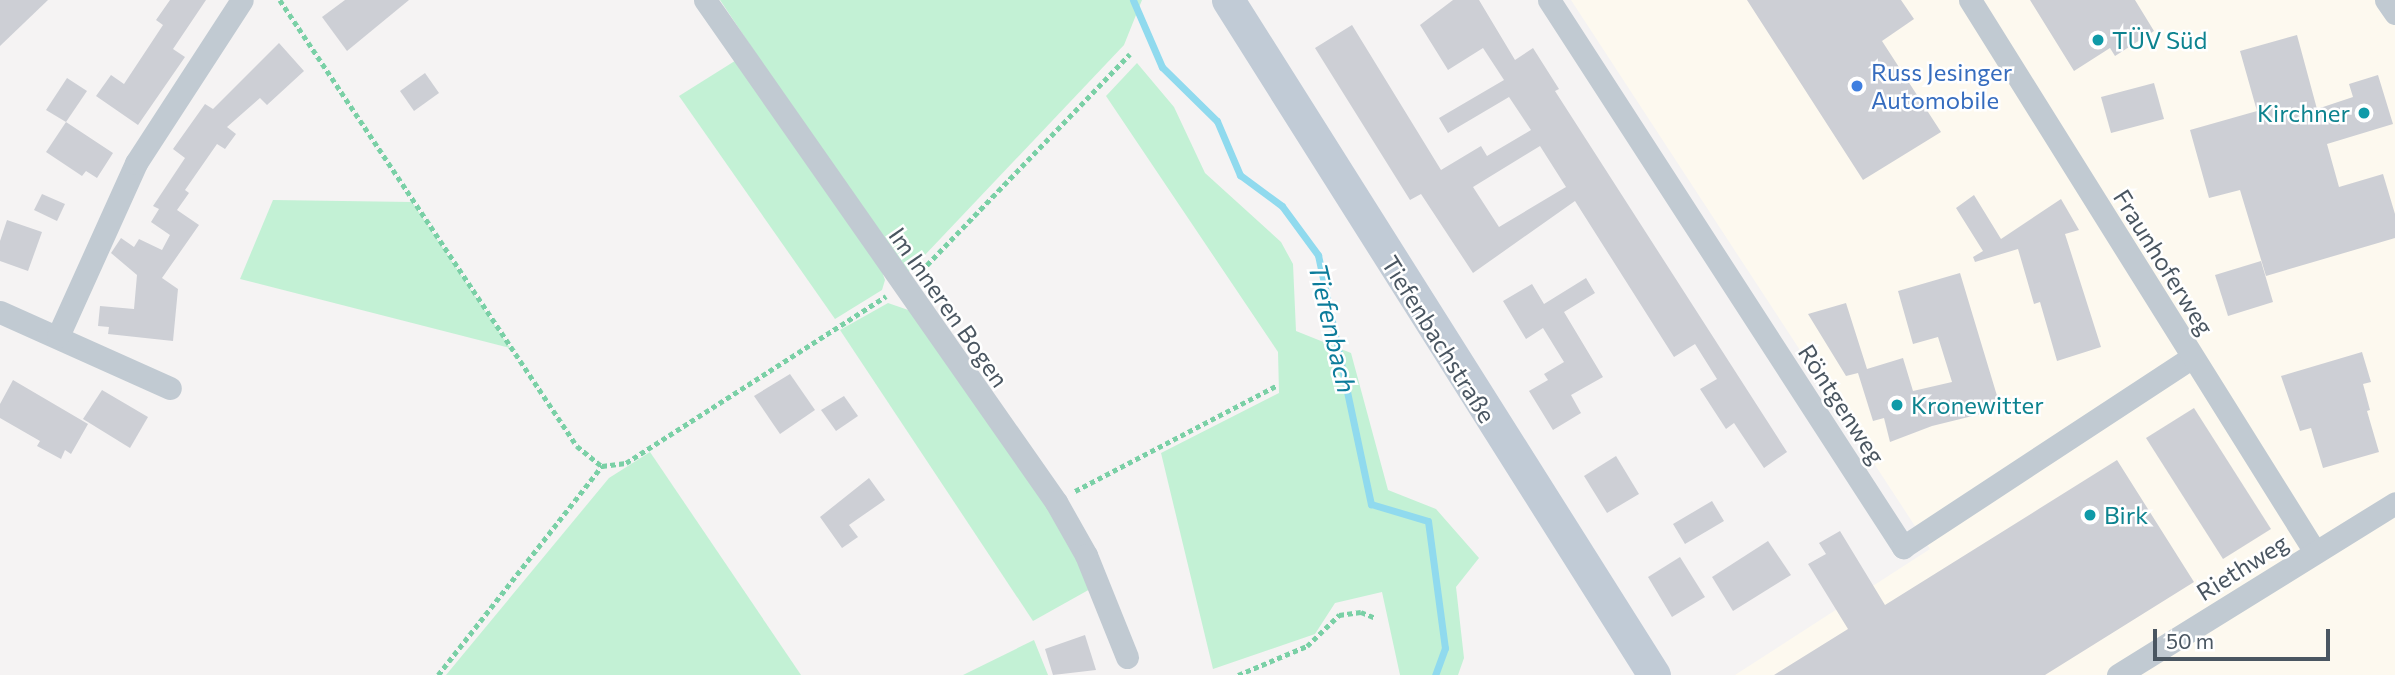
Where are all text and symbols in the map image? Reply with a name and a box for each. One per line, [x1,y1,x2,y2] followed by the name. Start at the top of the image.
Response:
[2112,26,2207,54] place label: TÜV Süd
[2090,32,2106,48] marker: TÜV Süd
[1871,58,2012,114] place label: Russ Jesinger Automobile
[1849,78,1865,94] marker: Russ Jesinger Automobile
[2257,99,2350,127] place label: Kirchner
[2356,105,2372,121] marker: Kirchner
[2108,184,2220,340] street label: Fraunhoferweg
[883,222,1015,392] street label: Im Inneren Bogen
[1376,250,1502,428] street label: Tiefenbachstraße
[1303,260,1363,396] water label: Tiefenbach
[1793,339,1891,469] street label: Röntgenweg
[1911,391,2044,419] place label: Kronewitter
[1889,397,1905,413] marker: Kronewitter
[2104,501,2148,529] place label: Birk
[2082,507,2098,523] marker: Birk
[2191,528,2293,606] street label: Riethweg
[2157,616,2334,660] scale bar
[2166,628,2214,653] text: 50 m

